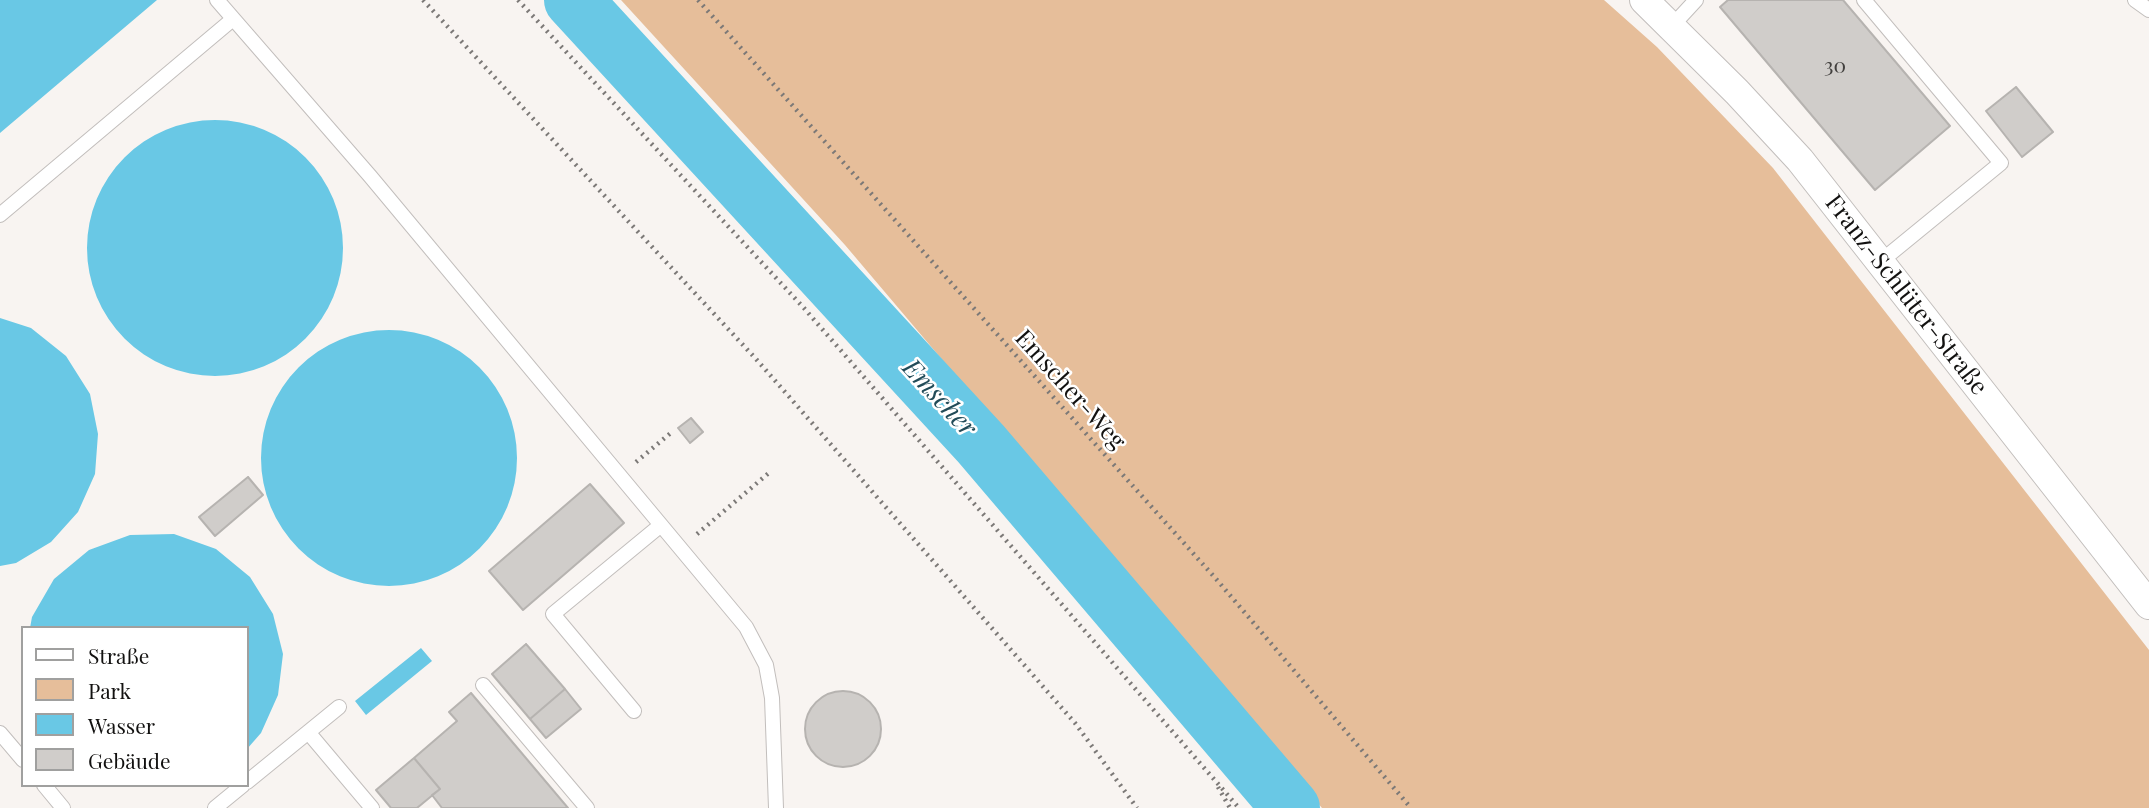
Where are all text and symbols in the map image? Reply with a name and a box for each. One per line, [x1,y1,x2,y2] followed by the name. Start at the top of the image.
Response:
[1824,53,1846,79] house number: 30
[1819,189,1993,401] street label: Franz-Schlüter-Straße
[1009,324,1131,456] street label: Emscher-Weg
[895,353,983,443] water label: Emscher
[21,626,248,787] legend
[88,641,149,669] text: Straße
[88,676,131,704] text: Park
[88,711,155,739] text: Wasser
[88,746,171,774] text: Gebäude

